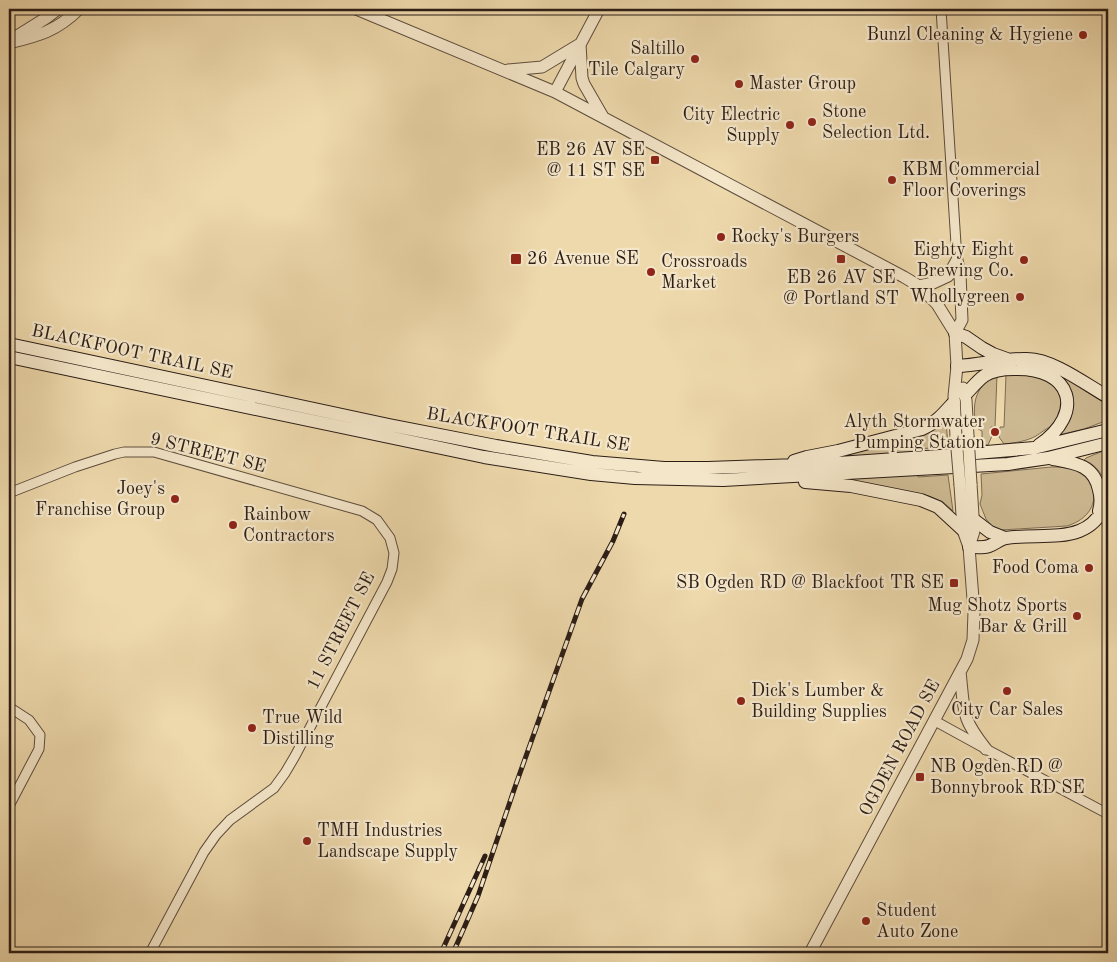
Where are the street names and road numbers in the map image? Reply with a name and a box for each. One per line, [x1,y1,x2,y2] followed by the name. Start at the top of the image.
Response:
[30,322,234,382] street label: BLACKFOOT TRAIL SE
[425,405,631,455] street label: BLACKFOOT TRAIL SE
[148,430,268,476] street label: 9 STREET SE
[304,569,378,693] street label: 11 STREET SE
[856,677,944,819] street label: OGDEN ROAD SE

